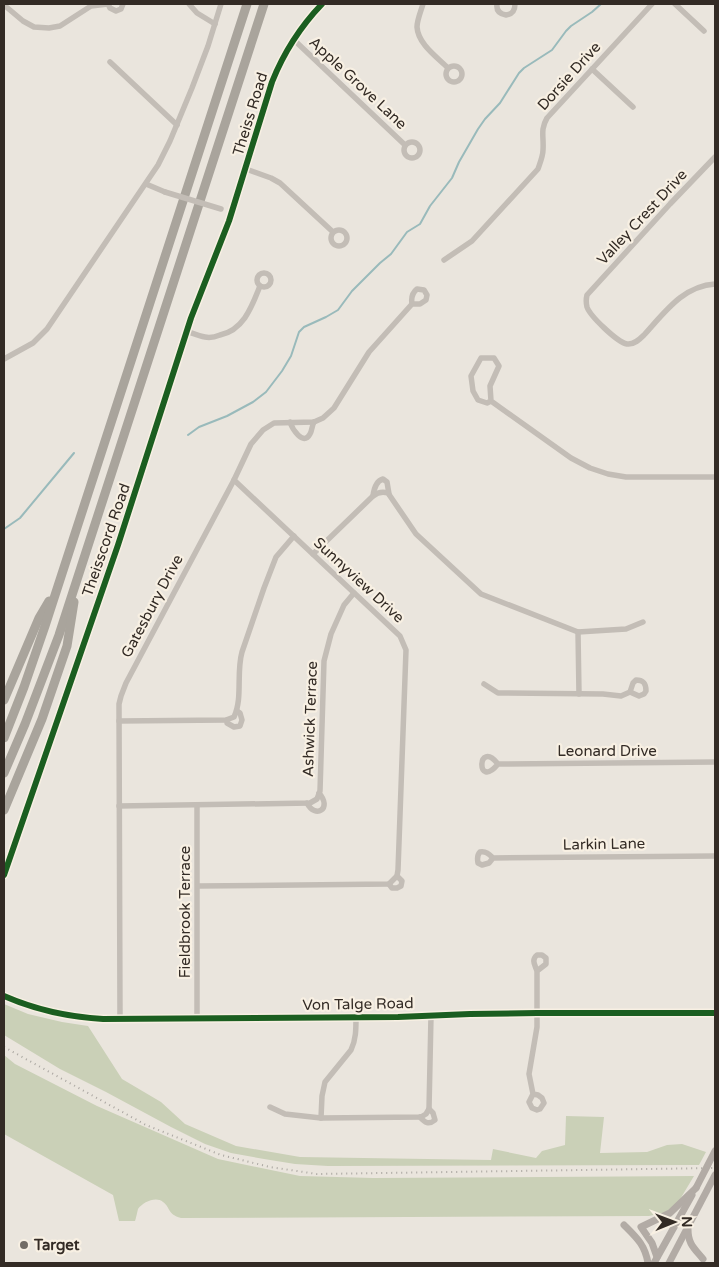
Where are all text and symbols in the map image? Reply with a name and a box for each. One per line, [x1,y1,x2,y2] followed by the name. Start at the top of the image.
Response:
[305,33,411,133] street label: Apple Grove Lane
[533,38,605,114] street label: Dorsie Drive
[229,70,271,158] street label: Theiss Road
[593,166,691,268] street label: Valley Crest Drive
[78,481,134,599] street label: Theisscord Road
[310,533,408,627] street label: Sunnyview Drive
[117,551,187,661] street label: Gatesbury Drive
[299,661,321,777] street label: Ashwick Terrace
[557,742,657,760] street label: Leonard Drive
[563,834,645,854] street label: Larkin Lane
[176,846,194,978] street label: Fieldbrook Terrace
[302,994,414,1014] street label: Von Talge Road
[649,1197,699,1247] north arrow
[678,1216,695,1228] text: N
[33,1236,80,1255] place label: Target
[18,1239,30,1251] marker: Target

